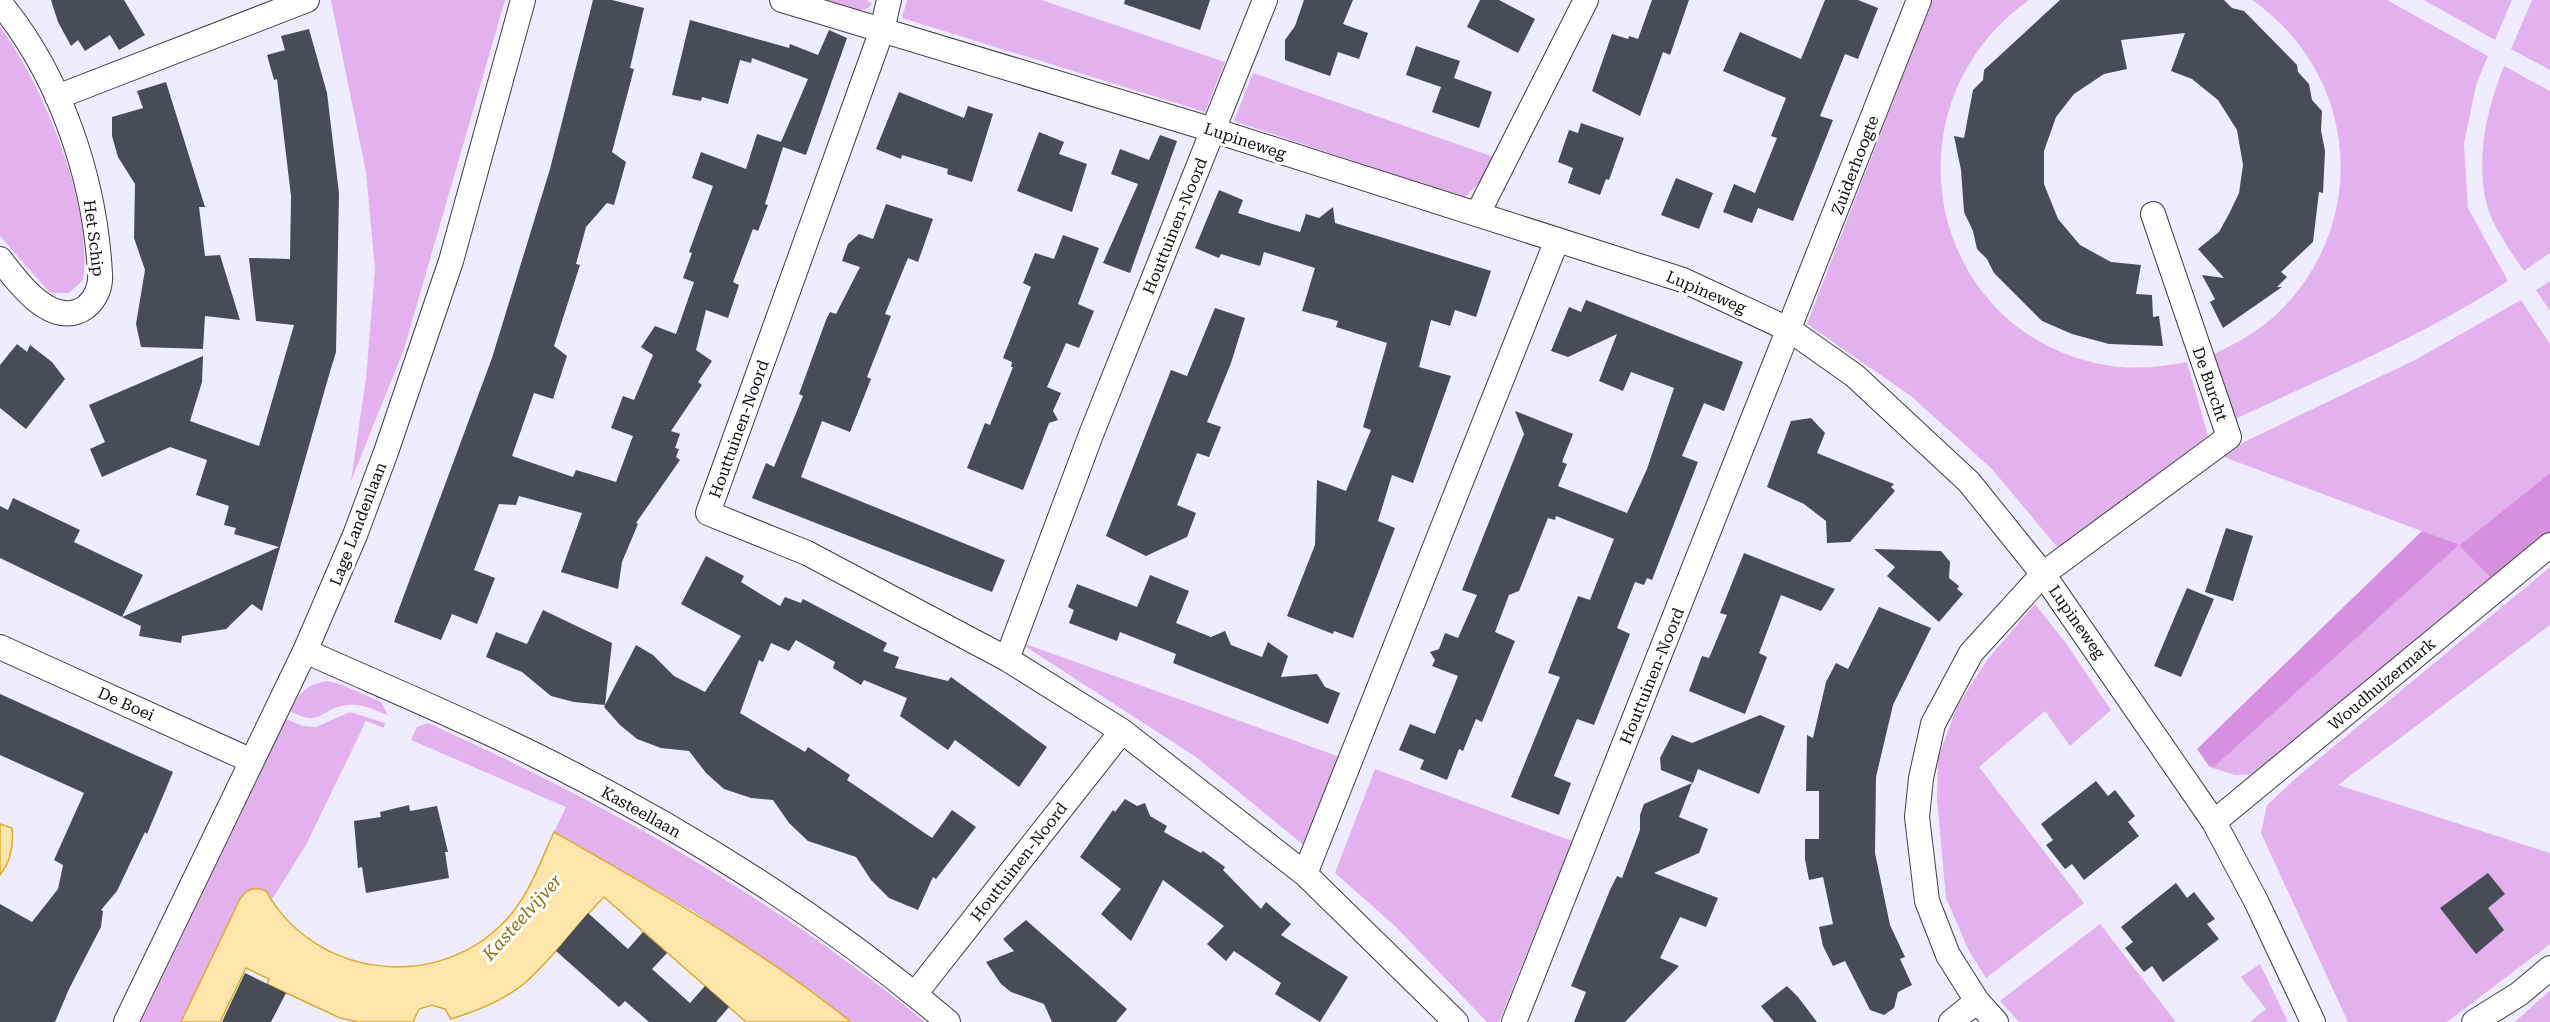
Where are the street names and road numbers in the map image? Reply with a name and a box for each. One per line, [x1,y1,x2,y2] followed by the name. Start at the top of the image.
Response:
[1827,113,1883,217] street label: Zuiderhoogte
[1202,119,1289,163] street label: Lupineweg
[1139,155,1211,297] street label: Houttuinen-Noord
[80,199,108,277] street label: Het Schip
[1663,267,1750,318] street label: Lupineweg
[2188,344,2232,424] street label: De Burcht
[705,357,773,501] street label: Houttuinen-Noord
[326,459,390,589] street label: Lage Landenlaan
[2045,582,2110,663] street label: Lupineweg
[1616,605,1688,747] street label: Houttuinen-Noord
[2325,634,2439,734] street label: Woudhuizermark
[95,683,157,725] street label: De Boei
[598,782,684,842] street label: Kasteellaan
[967,799,1071,925] street label: Houttuinen-Noord

